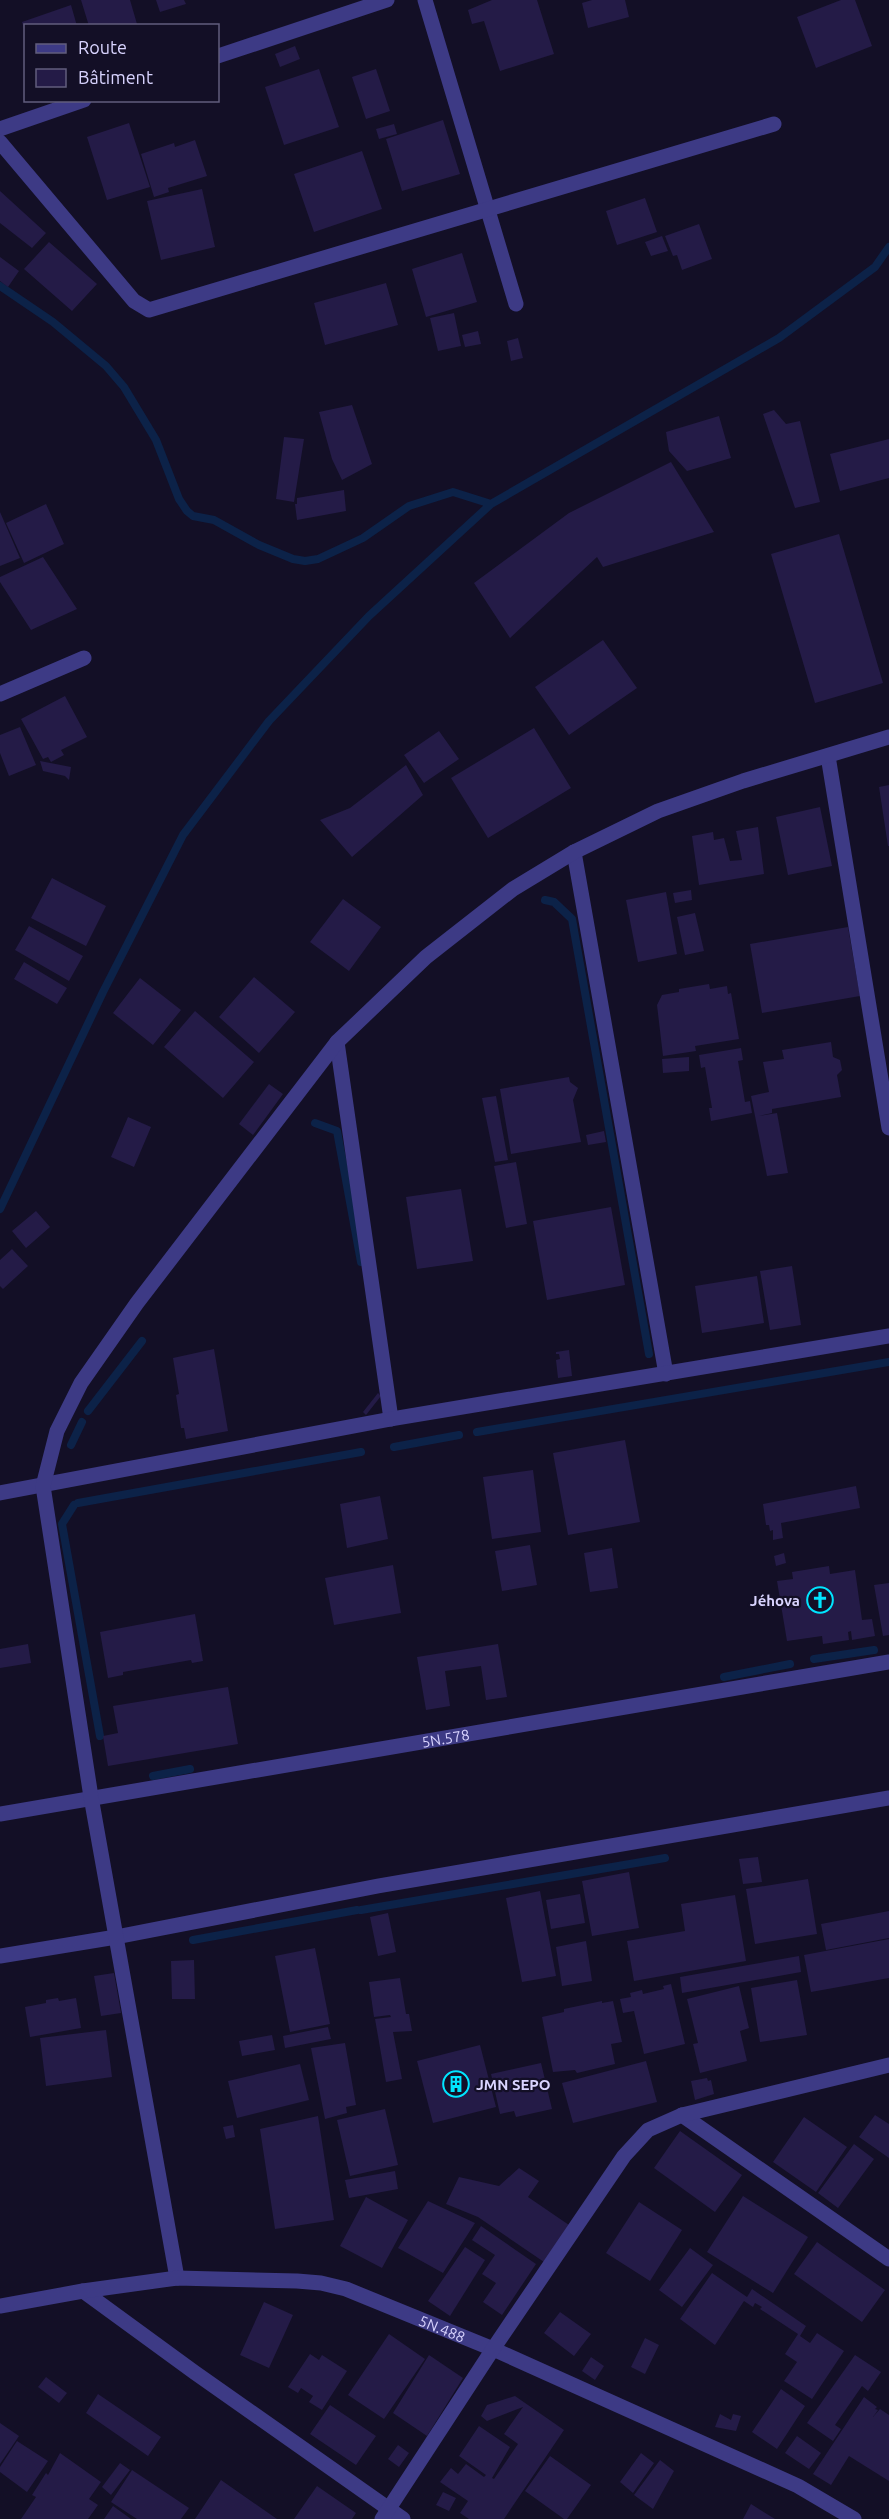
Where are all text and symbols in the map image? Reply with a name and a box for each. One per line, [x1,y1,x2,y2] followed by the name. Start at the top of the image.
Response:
[24,24,219,102] legend
[78,37,127,57] text: Route
[78,67,153,87] text: Bâtiment
[805,1585,835,1615] church icon: Jéhova
[750,1592,800,1609] place label: Jéhova
[420,1725,471,1750] street label: 5N.578
[441,2069,471,2099] building icon: JMN SEPO
[476,2076,551,2093] place label: JMN SEPO
[417,2311,468,2345] street label: 5N.488

